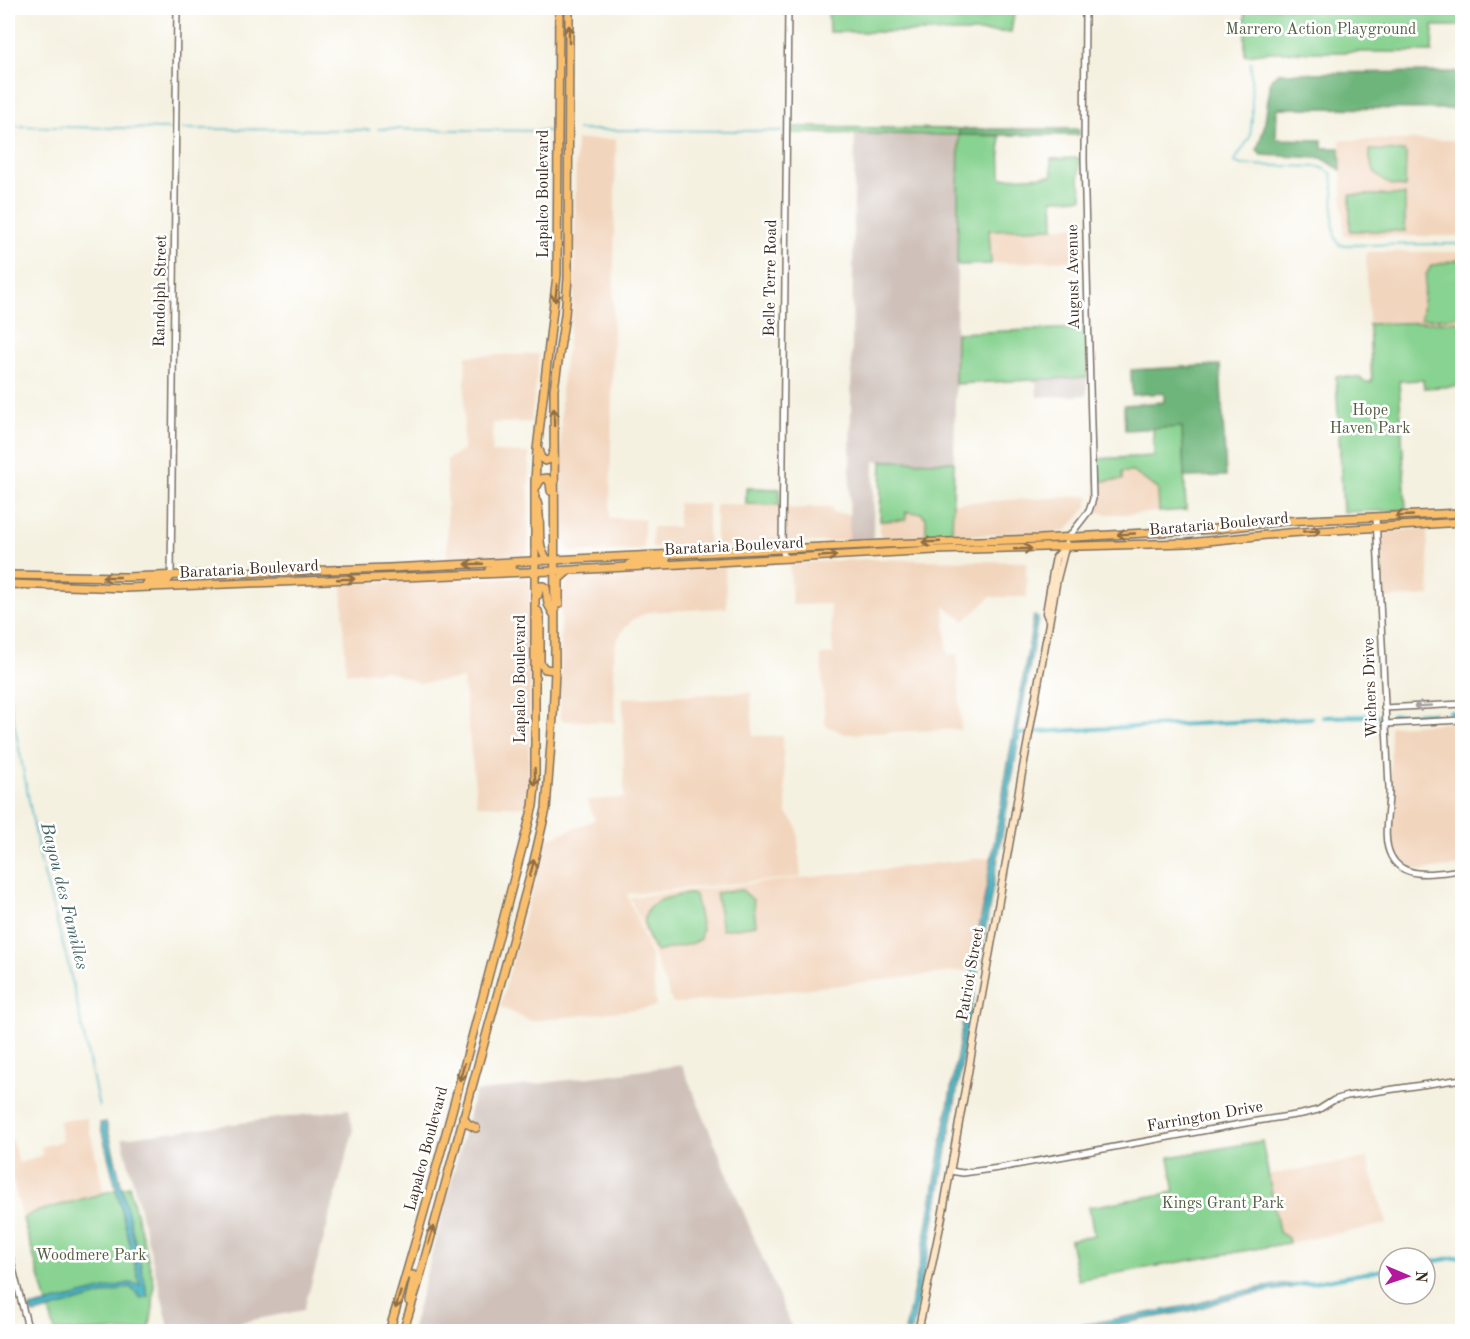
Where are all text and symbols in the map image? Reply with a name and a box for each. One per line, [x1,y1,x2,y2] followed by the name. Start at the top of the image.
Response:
[1226,22,1416,38] park label: Marrero Action Playground
[563,25,575,45] one-way arrow
[536,130,552,258] street label: Lapalco Boulevard
[762,219,780,337] street label: Belle Terre Road
[1065,224,1083,330] street label: August Avenue
[152,234,170,347] street label: Randolph Street
[550,282,561,302] one-way arrow
[1329,403,1411,437] park label: Hope Haven Park
[548,408,560,428] one-way arrow
[1395,510,1415,521] one-way arrow
[1148,511,1290,539] street label: Barataria Boulevard
[1302,526,1322,537] one-way arrow
[1116,528,1136,539] one-way arrow
[664,535,804,559] street label: Barataria Boulevard
[922,537,942,548] one-way arrow
[1013,543,1033,555] one-way arrow
[818,550,838,561] one-way arrow
[179,558,319,582] street label: Barataria Boulevard
[464,558,484,569] one-way arrow
[101,571,121,583] one-way arrow
[335,573,355,584] one-way arrow
[513,615,529,743] street label: Lapalco Boulevard
[1361,638,1381,738] street label: Wichers Drive
[1414,700,1434,711] one-way arrow
[529,767,541,787] one-way arrow
[37,820,91,972] water label: Bayou des Familles
[526,859,538,878] one-way arrow
[955,925,987,1022] street label: Patriot Street
[456,1062,467,1081] one-way arrow
[403,1085,451,1213] street label: Lapalco Boulevard
[1146,1099,1264,1135] street label: Farrington Drive
[1162,1196,1284,1212] park label: Kings Grant Park
[426,1226,437,1245] one-way arrow
[1377,1246,1437,1306] north arrow
[35,1248,147,1264] park label: Woodmere Park
[1412,1270,1428,1284] text: N
[392,1290,403,1309] one-way arrow

